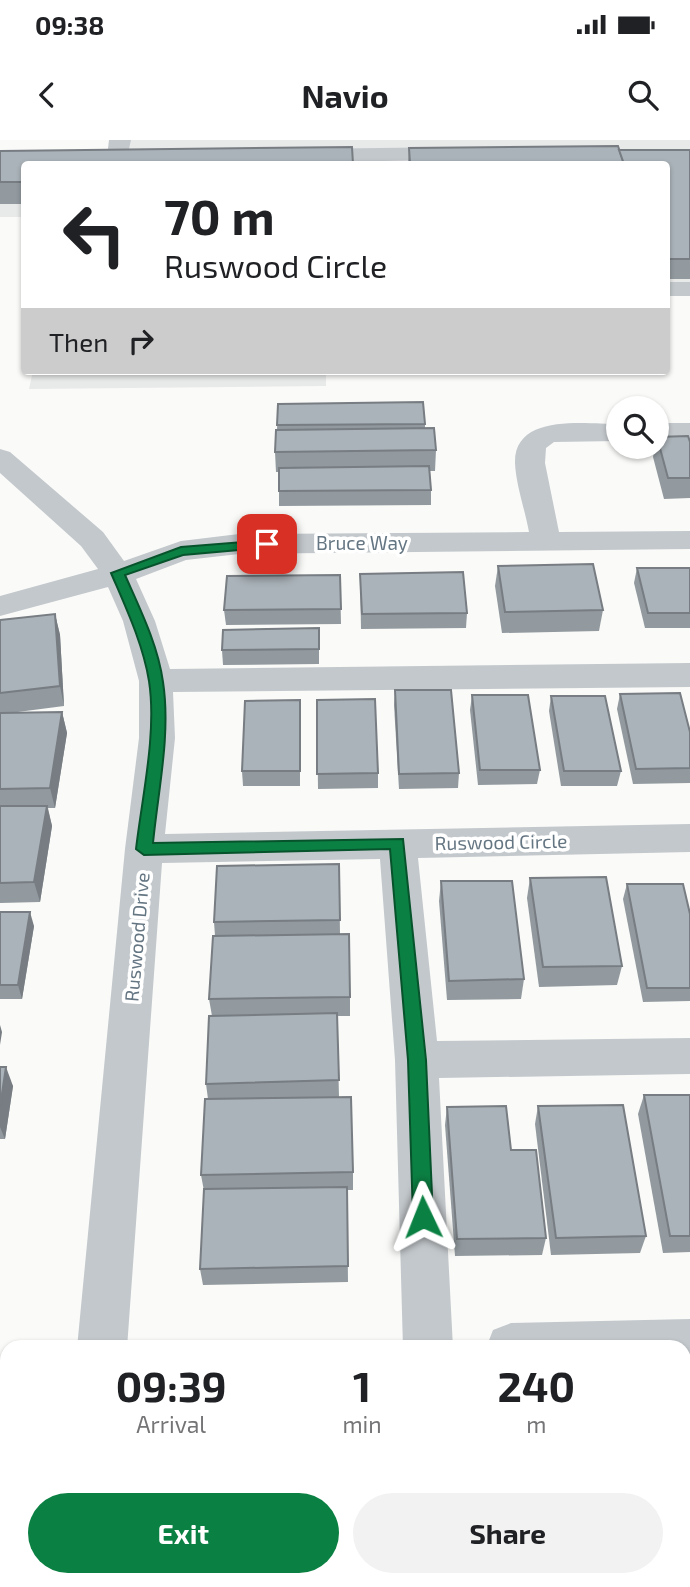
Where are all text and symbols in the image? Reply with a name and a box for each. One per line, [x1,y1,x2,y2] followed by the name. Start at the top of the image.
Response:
[35,9,104,40] text: 09:38
[28,76,66,114] icon: back
[301,76,389,114] text: Navio
[624,76,662,114] icon: search
[164,186,275,245] text: 70 m
[49,189,140,280] icon: left
[164,246,387,284] text: Ruswood Circle
[122,322,160,360] icon: right
[49,326,108,357] text: Then
[606,396,669,459] map controls
[606,396,669,459] button: search
[237,514,297,574] pin
[248,525,286,563] icon: arrive
[316,531,408,554] street label: Bruce Way
[435,829,567,854] street label: Ruswood Circle
[119,871,154,1003] street label: Ruswood Drive
[386,1180,460,1254] position arrow
[116,1360,227,1410] text: 09:39
[353,1360,371,1410] text: 1
[497,1360,575,1410] text: 240
[136,1410,206,1438] text: Arrival
[342,1410,382,1438] text: min
[526,1410,546,1438] text: m
[28,1493,339,1573] button: Exit
[353,1493,663,1573] button: Share

